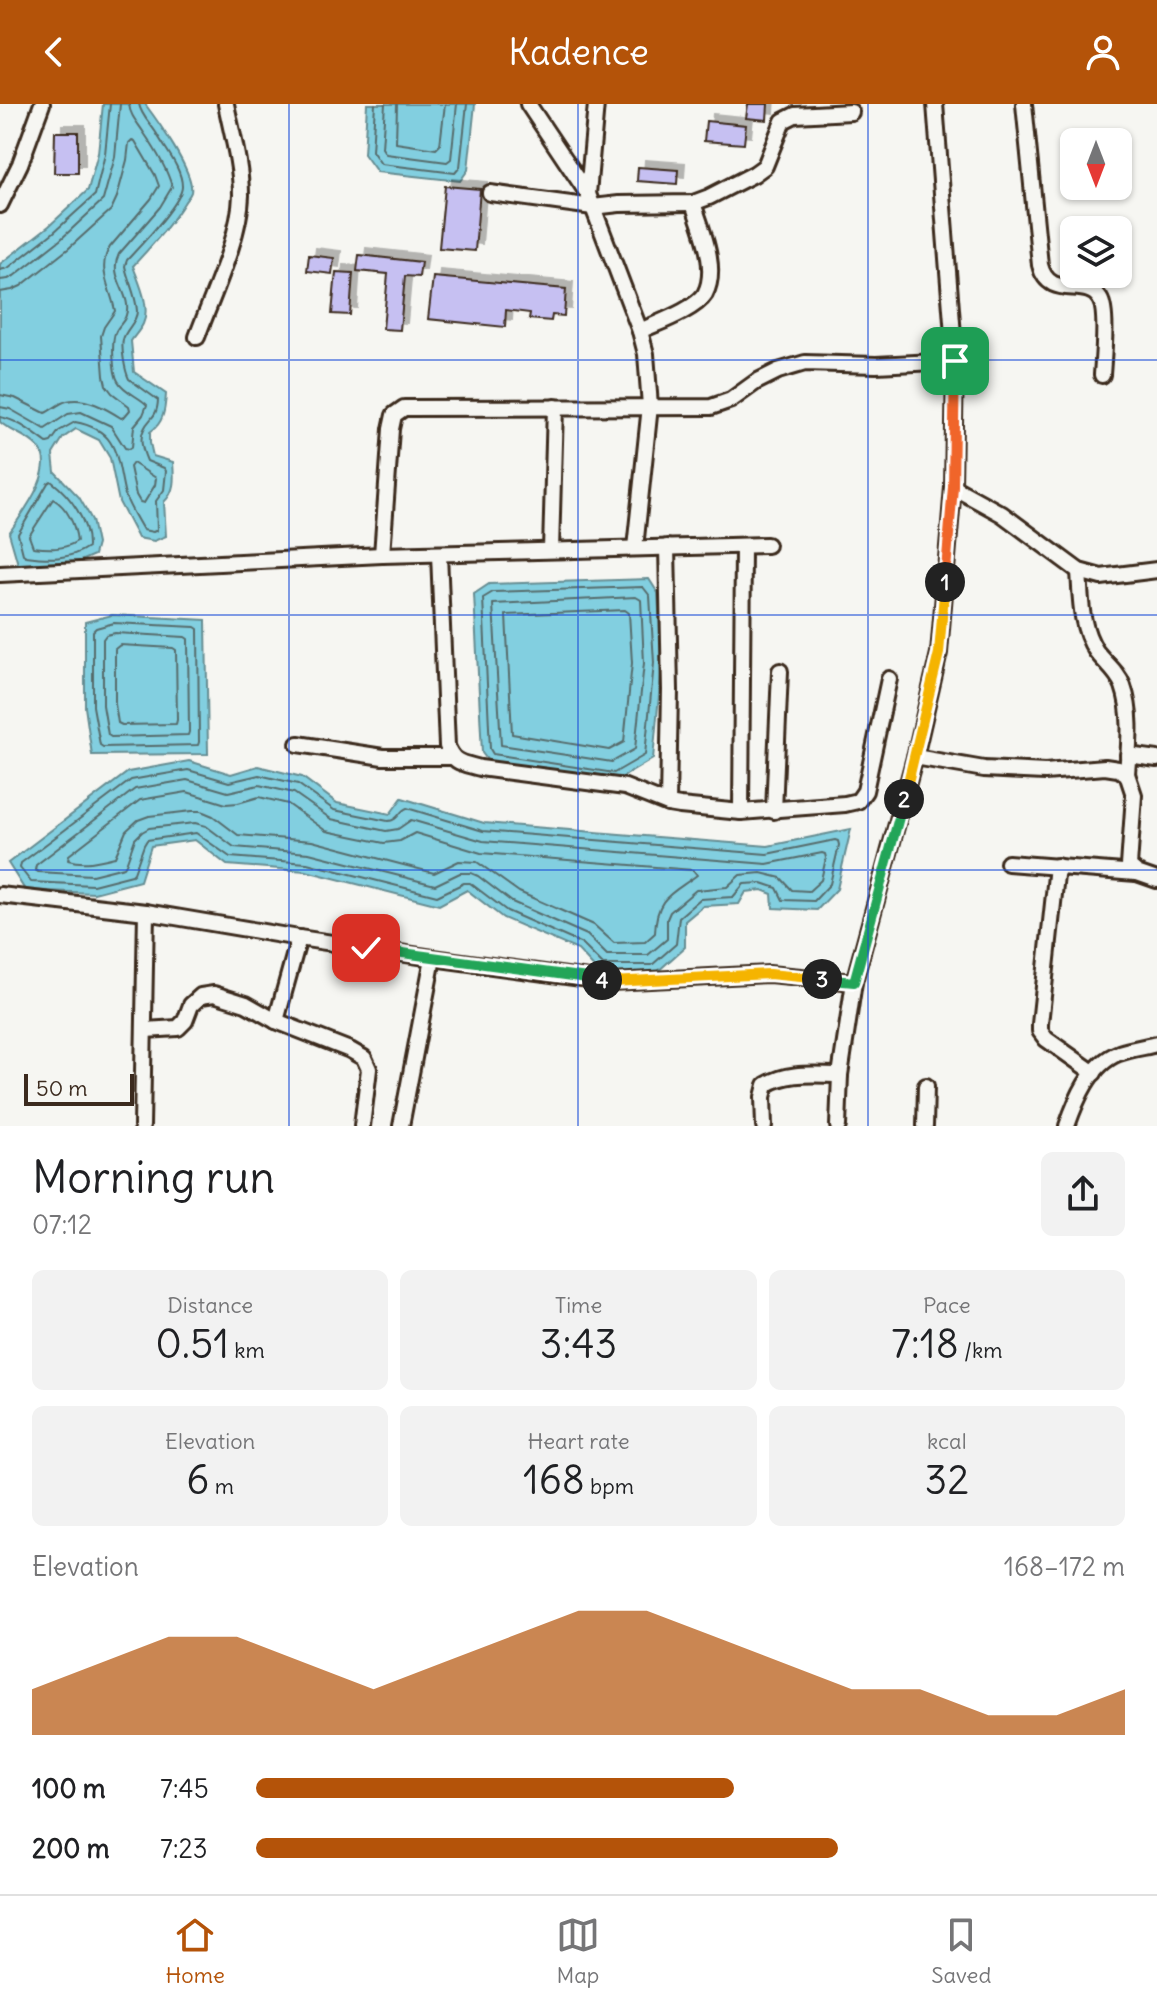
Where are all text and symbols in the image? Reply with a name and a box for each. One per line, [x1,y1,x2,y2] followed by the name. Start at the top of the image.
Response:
[32,30,76,74] icon: back
[508,30,649,75] text: Kadence
[1081,30,1125,74] icon: person
[1060,128,1132,200] north arrow
[1060,128,1132,288] map controls
[1060,216,1132,288] button: layers
[921,327,989,395] pin
[933,339,977,383] icon: arrive
[925,562,965,602] pin: 1
[941,568,949,596] text: 1
[884,779,924,819] pin: 2
[898,785,910,813] text: 2
[332,914,400,982] pin
[344,926,388,970] icon: check
[802,959,842,999] pin: 3
[582,960,622,1000] pin: 4
[816,965,828,993] text: 3
[596,966,608,994] text: 4
[24,1070,134,1106] scale bar
[36,1074,88,1102] text: 50 m
[32,1150,275,1205] text: Morning run
[1041,1152,1125,1236] button: share
[32,1208,92,1241] text: 07:12
[167,1291,253,1319] text: Distance
[555,1291,602,1319] text: Time
[923,1291,971,1319] text: Pace
[156,1319,229,1369] text: 0.51
[540,1319,617,1369] text: 3:43
[891,1319,959,1369] text: 7:18
[229,1336,265,1364] text: km
[959,1336,1002,1364] text: /km
[165,1427,255,1455] text: Elevation
[527,1427,630,1455] text: Heart rate
[927,1427,967,1455] text: kcal
[186,1455,209,1505] text: 6
[523,1455,585,1505] text: 168
[925,1455,969,1505] text: 32
[209,1472,234,1500] text: m
[585,1472,634,1500] text: bpm
[32,1550,139,1583] text: Elevation
[1004,1550,1125,1583] text: 168–172 m
[32,1772,106,1805] text: 100 m
[160,1772,209,1805] text: 7:45
[32,1832,109,1865] text: 200 m
[160,1832,208,1865] text: 7:23
[166,1913,225,1989] tab: Home
[556,1913,600,1989] tab: Map
[931,1913,991,1989] tab: Saved

